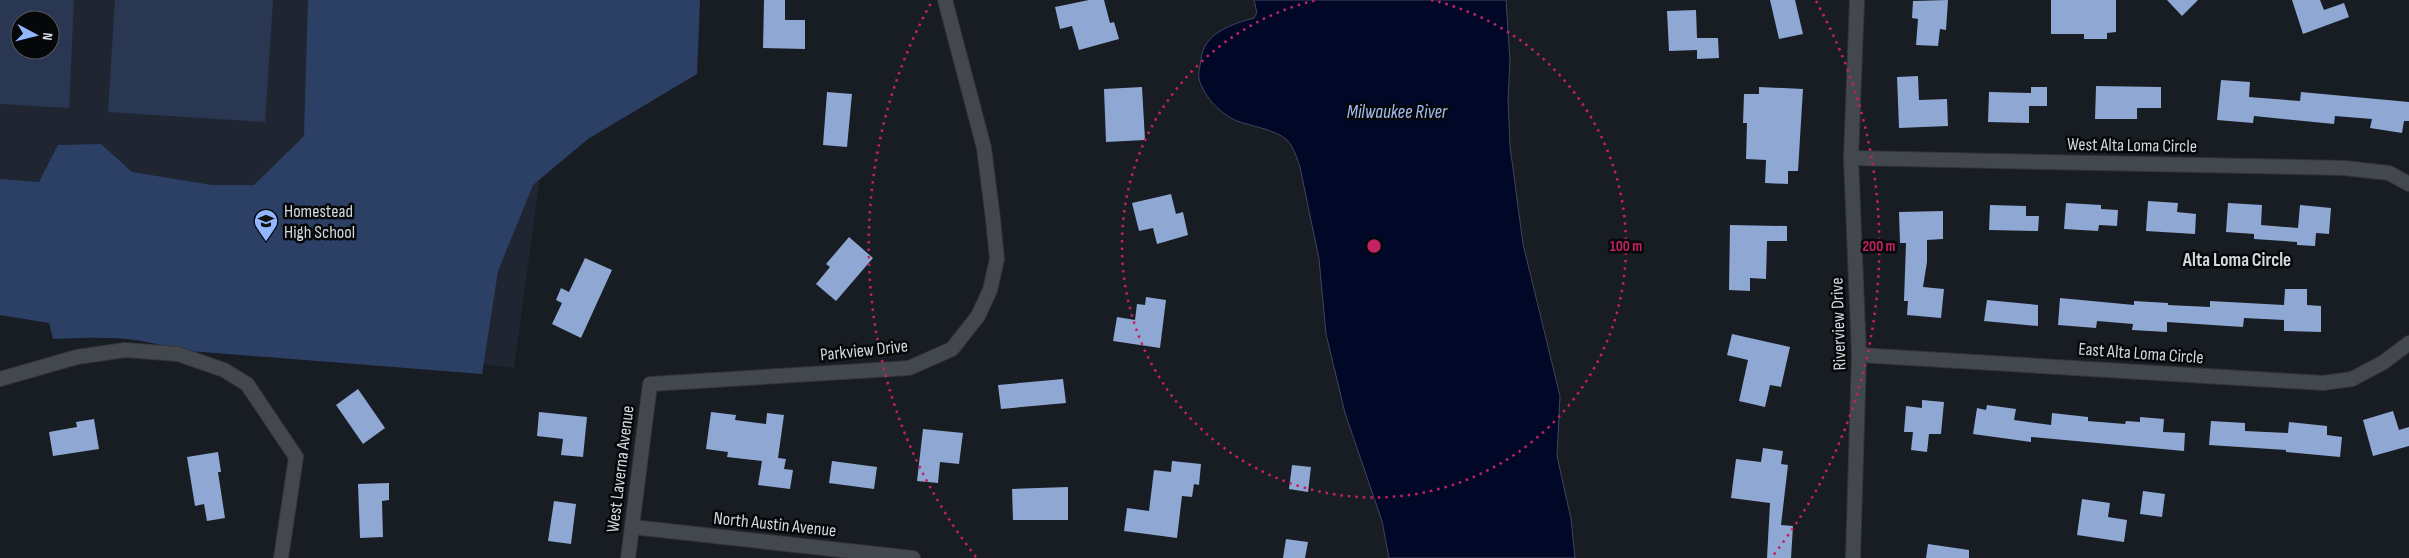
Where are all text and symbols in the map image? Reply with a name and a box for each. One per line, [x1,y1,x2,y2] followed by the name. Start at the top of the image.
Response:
[10,10,60,60] north arrow
[39,32,56,41] text: N
[1347,101,1448,124] water label: Milwaukee River
[2067,134,2197,157] street label: West Alta Loma Circle
[284,201,355,243] place label: Homestead High School
[253,208,279,242] school or university icon: Homestead High School
[1365,237,1383,255] centre of rings
[1610,237,1642,256] text: 100 m
[1862,237,1896,256] text: 200 m
[2182,249,2291,272] district label: Alta Loma Circle
[1826,277,1851,371] street label: Riverview Drive
[819,335,909,366] street label: Parkview Drive
[2078,339,2204,368] street label: East Alta Loma Circle
[602,404,639,534] street label: West Laverna Avenue
[713,508,837,541] street label: North Austin Avenue

